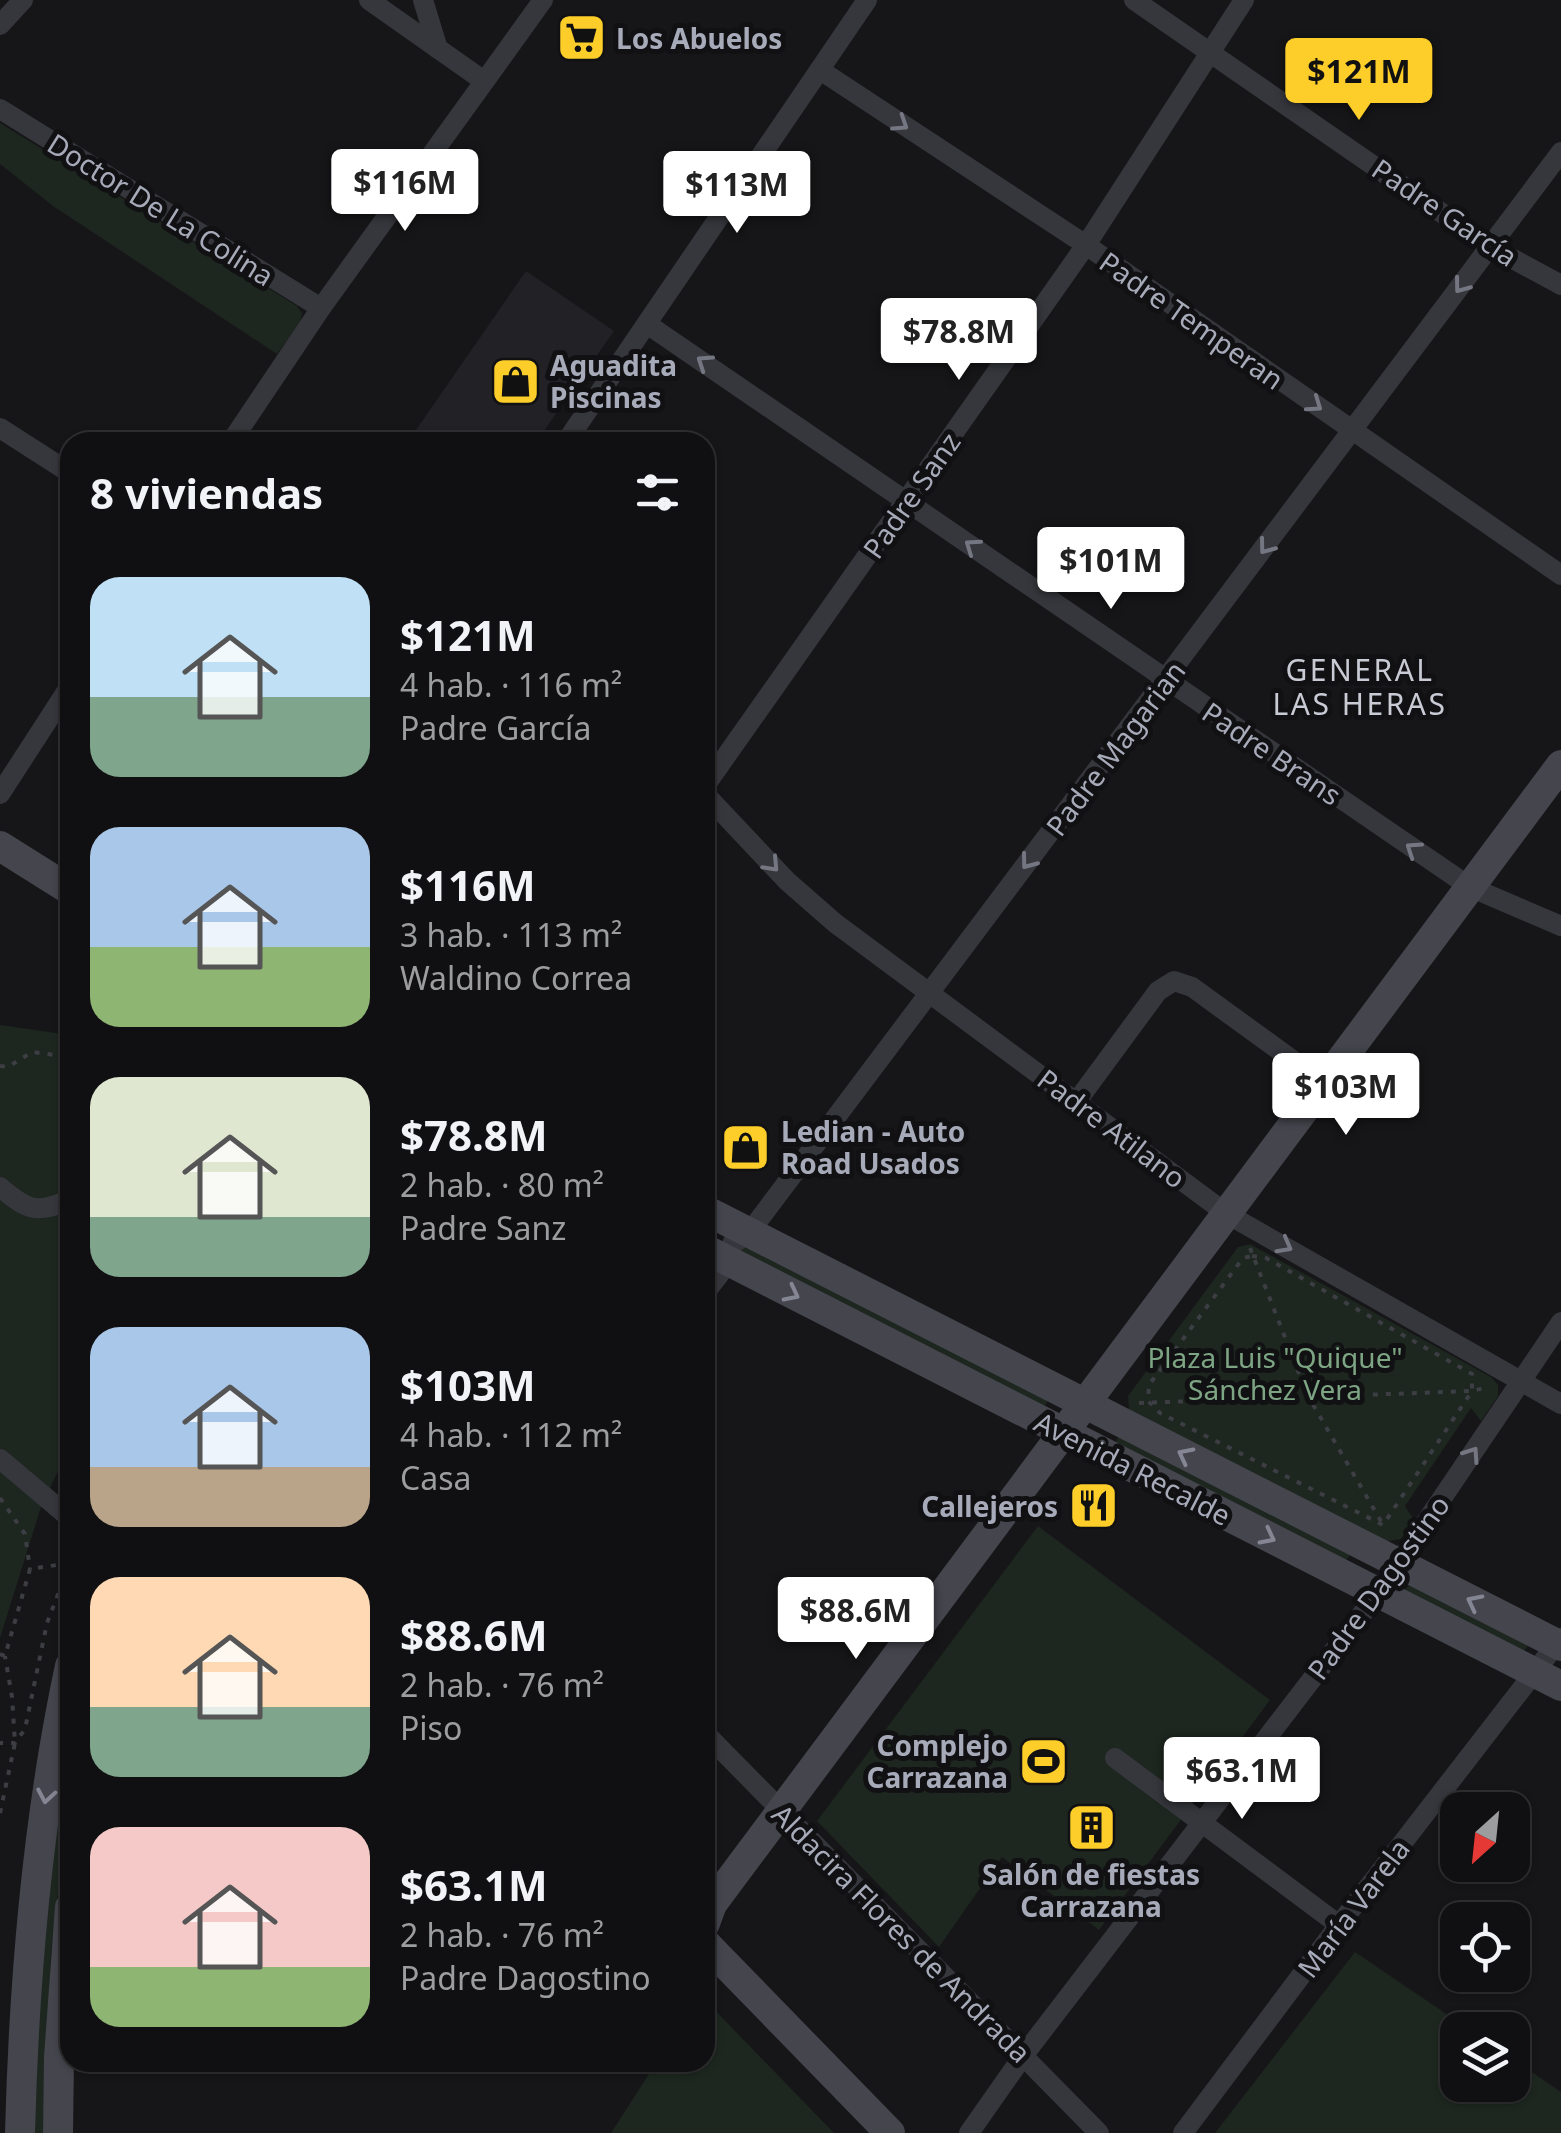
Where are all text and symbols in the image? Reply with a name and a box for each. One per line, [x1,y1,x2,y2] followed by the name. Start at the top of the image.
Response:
[555,12,607,64] supermarket icon: Los Abuelos
[616,19,782,57] place label: Los Abuelos
[1289,38,1429,123] pin: $121M
[1307,49,1411,92] text: $121M
[891,111,909,130] one-way arrow
[41,124,281,294] street label: Doctor De La Colina
[335,149,475,234] pin: $116M
[1365,149,1525,275] street label: Padre García
[667,151,807,236] pin: $113M
[353,160,457,203] text: $116M
[685,162,789,205] text: $113M
[1092,242,1292,398] street label: Padre Temperan
[1455,275,1472,293] one-way arrow
[878,298,1040,383] pin: $78.8M
[903,309,1015,352] text: $78.8M
[550,346,677,416] place label: Aguadita Piscinas
[489,355,541,407] shop icon: Aguadita Piscinas
[697,356,715,375] one-way arrow
[1303,393,1322,411] one-way arrow
[854,425,968,565] street label: Padre Sanz
[90,464,323,521] text: 8 viviendas
[630,465,685,520] icon: filters
[1041,527,1181,612] pin: $101M
[1261,536,1278,554] one-way arrow
[1059,538,1163,581] text: $101M
[965,540,984,558] one-way arrow
[400,606,536,663] text: $121M
[170,617,290,737] icon: home
[1273,649,1447,724] district label: GENERAL LAS HERAS
[1037,653,1193,843] street label: Padre Magarian
[400,663,622,706] text: 4 hab. · 116 m²
[1195,693,1349,813] street label: Padre Brans
[400,706,591,749] text: Padre García
[1406,843,1425,861] one-way arrow
[1022,851,1040,869] one-way arrow
[760,853,778,872] one-way arrow
[400,856,536,913] text: $116M
[170,867,290,987] icon: home
[400,913,622,956] text: 3 hab. · 113 m²
[400,956,632,999] text: Waldino Correa
[1276,1053,1416,1138] pin: $103M
[1030,1060,1194,1196] street label: Padre Atilano
[1294,1064,1398,1107] text: $103M
[400,1106,548,1163] text: $78.8M
[781,1112,965,1182] place label: Ledian - Auto Road Usados
[170,1117,290,1237] icon: home
[720,1121,772,1173] shop icon: Ledian - Auto Road Usados
[400,1163,604,1206] text: 2 hab. · 80 m²
[400,1206,566,1249] text: Padre Sanz
[1274,1234,1292,1254] one-way arrow
[781,1282,799,1301] one-way arrow
[1147,1338,1403,1408] park label: Plaza Luis "Quique" Sánchez Vera
[400,1356,536,1413] text: $103M
[170,1367,290,1487] icon: home
[1028,1402,1238,1534] street label: Avenida Recalde
[400,1413,622,1456] text: 4 hab. · 112 m²
[1460,1446,1479,1464] one-way arrow
[1177,1448,1195,1467] one-way arrow
[400,1456,471,1499] text: Casa
[1067,1480,1119,1532] restaurant icon: Callejeros
[921,1487,1058,1525] place label: Callejeros
[1298,1487,1458,1687] street label: Padre Dagostino
[1258,1525,1276,1544] one-way arrow
[775,1577,937,1662] pin: $88.6M
[800,1588,912,1631] text: $88.6M
[1467,1595,1485,1614] one-way arrow
[400,1606,548,1663] text: $88.6M
[170,1617,290,1737] icon: home
[400,1663,604,1706] text: 2 hab. · 76 m²
[400,1706,462,1749] text: Piso
[866,1726,1008,1796] place label: Complejo Carrazana
[1017,1735,1069,1787] sports icon: Complejo Carrazana
[1161,1737,1323,1822] pin: $63.1M
[1186,1748,1298,1791] text: $63.1M
[36,1788,57,1804] one-way arrow
[1440,1792,1530,1882] north arrow
[1440,1792,1530,2102] map controls
[764,1795,1040,2071] street label: Aldacira Flores de Andrada
[1065,1801,1117,1853] building icon: Salón de fiestas Carrazana
[1288,1831,1418,1985] street label: María Varela
[982,1855,1200,1925] place label: Salón de fiestas Carrazana
[400,1856,548,1913] text: $63.1M
[170,1867,290,1987] icon: home
[1440,1902,1530,1992] button: locate
[400,1913,604,1956] text: 2 hab. · 76 m²
[400,1956,651,1999] text: Padre Dagostino
[1440,2012,1530,2102] button: layers

